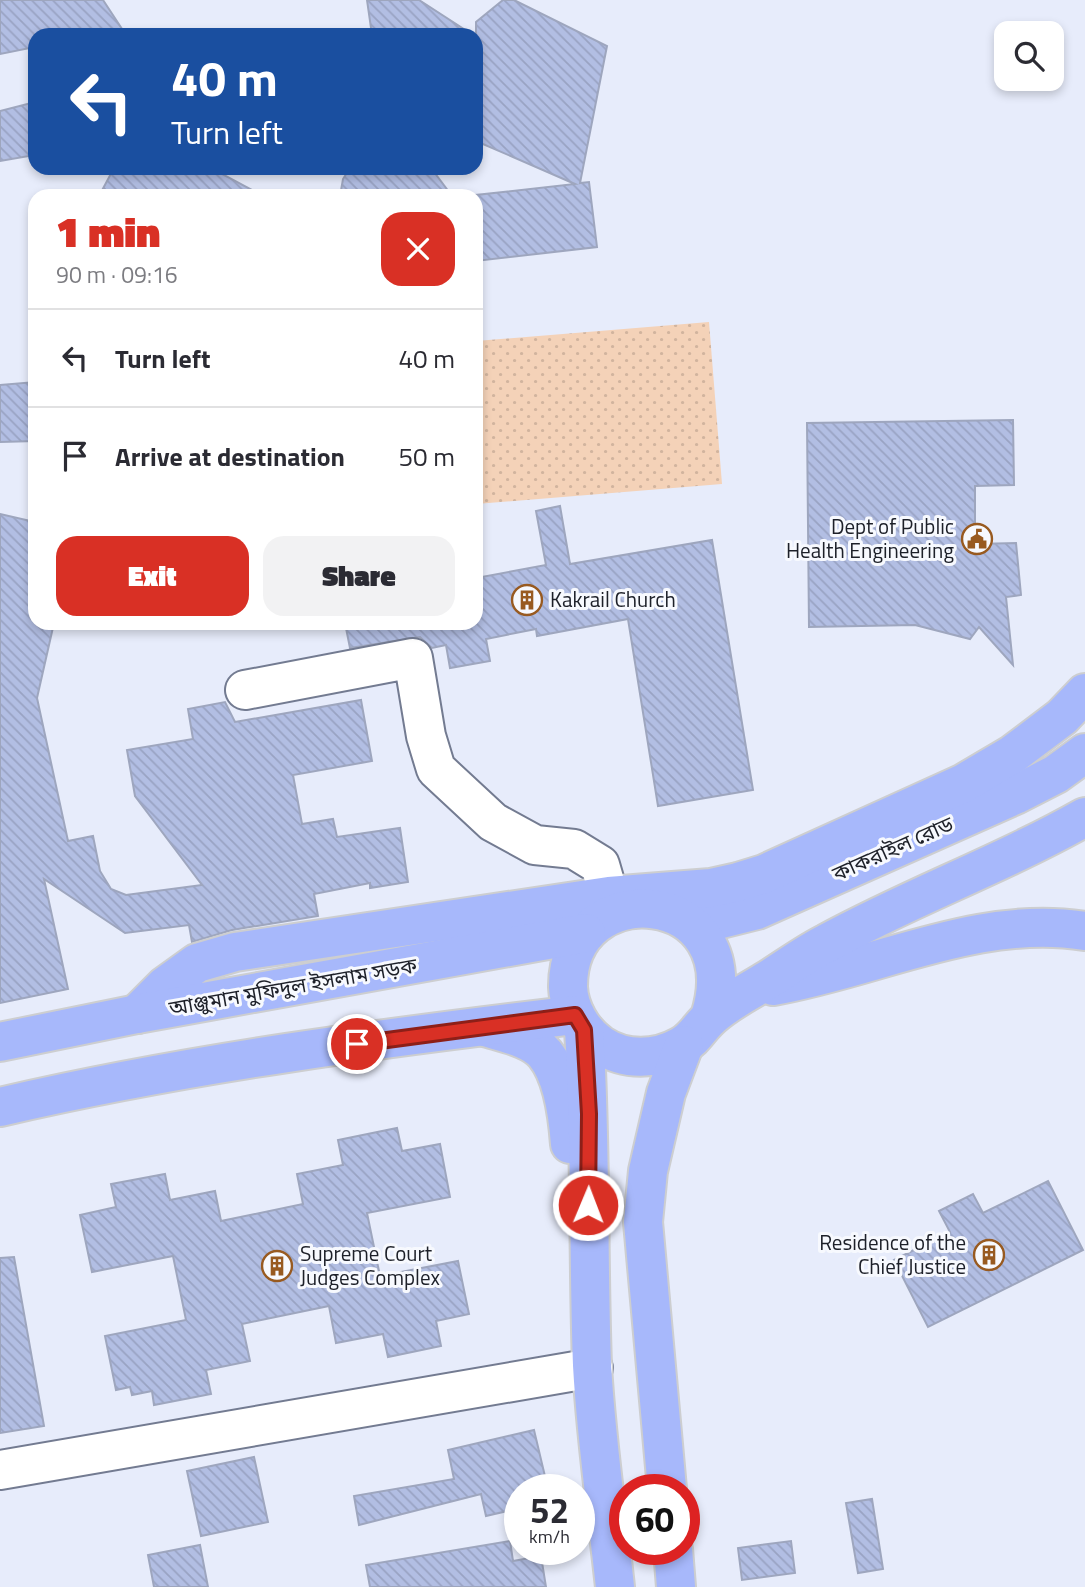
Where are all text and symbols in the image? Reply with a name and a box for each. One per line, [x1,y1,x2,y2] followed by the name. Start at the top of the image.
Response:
[994,21,1064,91] map controls
[994,21,1064,91] button: search
[171,40,278,115] text: 40 m
[56,56,147,147] icon: left
[171,108,283,156] text: Turn left
[56,199,160,263] text: 1 min
[381,212,455,286] button: close
[56,257,178,292] text: 90 m · 09:16
[56,339,94,377] icon: left
[115,339,210,378] text: Turn left
[398,339,455,378] text: 40 m
[56,437,94,475] icon: arrive
[115,437,345,476] text: Arrive at destination
[398,437,455,476] text: 50 m
[786,510,954,566] place label: Dept of Public Health Engineering
[960,522,994,556] public building icon: Dept of Public Health Engineering
[56,536,249,616] button: Exit
[263,536,455,616] button: Share
[510,583,544,617] building icon: Kakrail Church
[550,583,676,615] place label: Kakrail Church
[826,807,959,889] street label: কাকরাইল রোড
[165,948,420,1024] street label: আঞ্জুমান মুফিদুল ইসলাম সড়ক
[327,1014,387,1074] pin
[338,1025,376,1063] icon: arrive
[551,1168,625,1242] position arrow
[819,1226,966,1282] place label: Residence of the Chief Justice
[300,1237,440,1293] place label: Supreme Court Judges Complex
[972,1238,1006,1272] building icon: Residence of the Chief Justice
[260,1249,294,1283] building icon: Supreme Court Judges Complex
[609,1474,700,1565] speed limit sign: 60
[530,1483,569,1537] text: 52
[529,1523,570,1550] text: km/h

